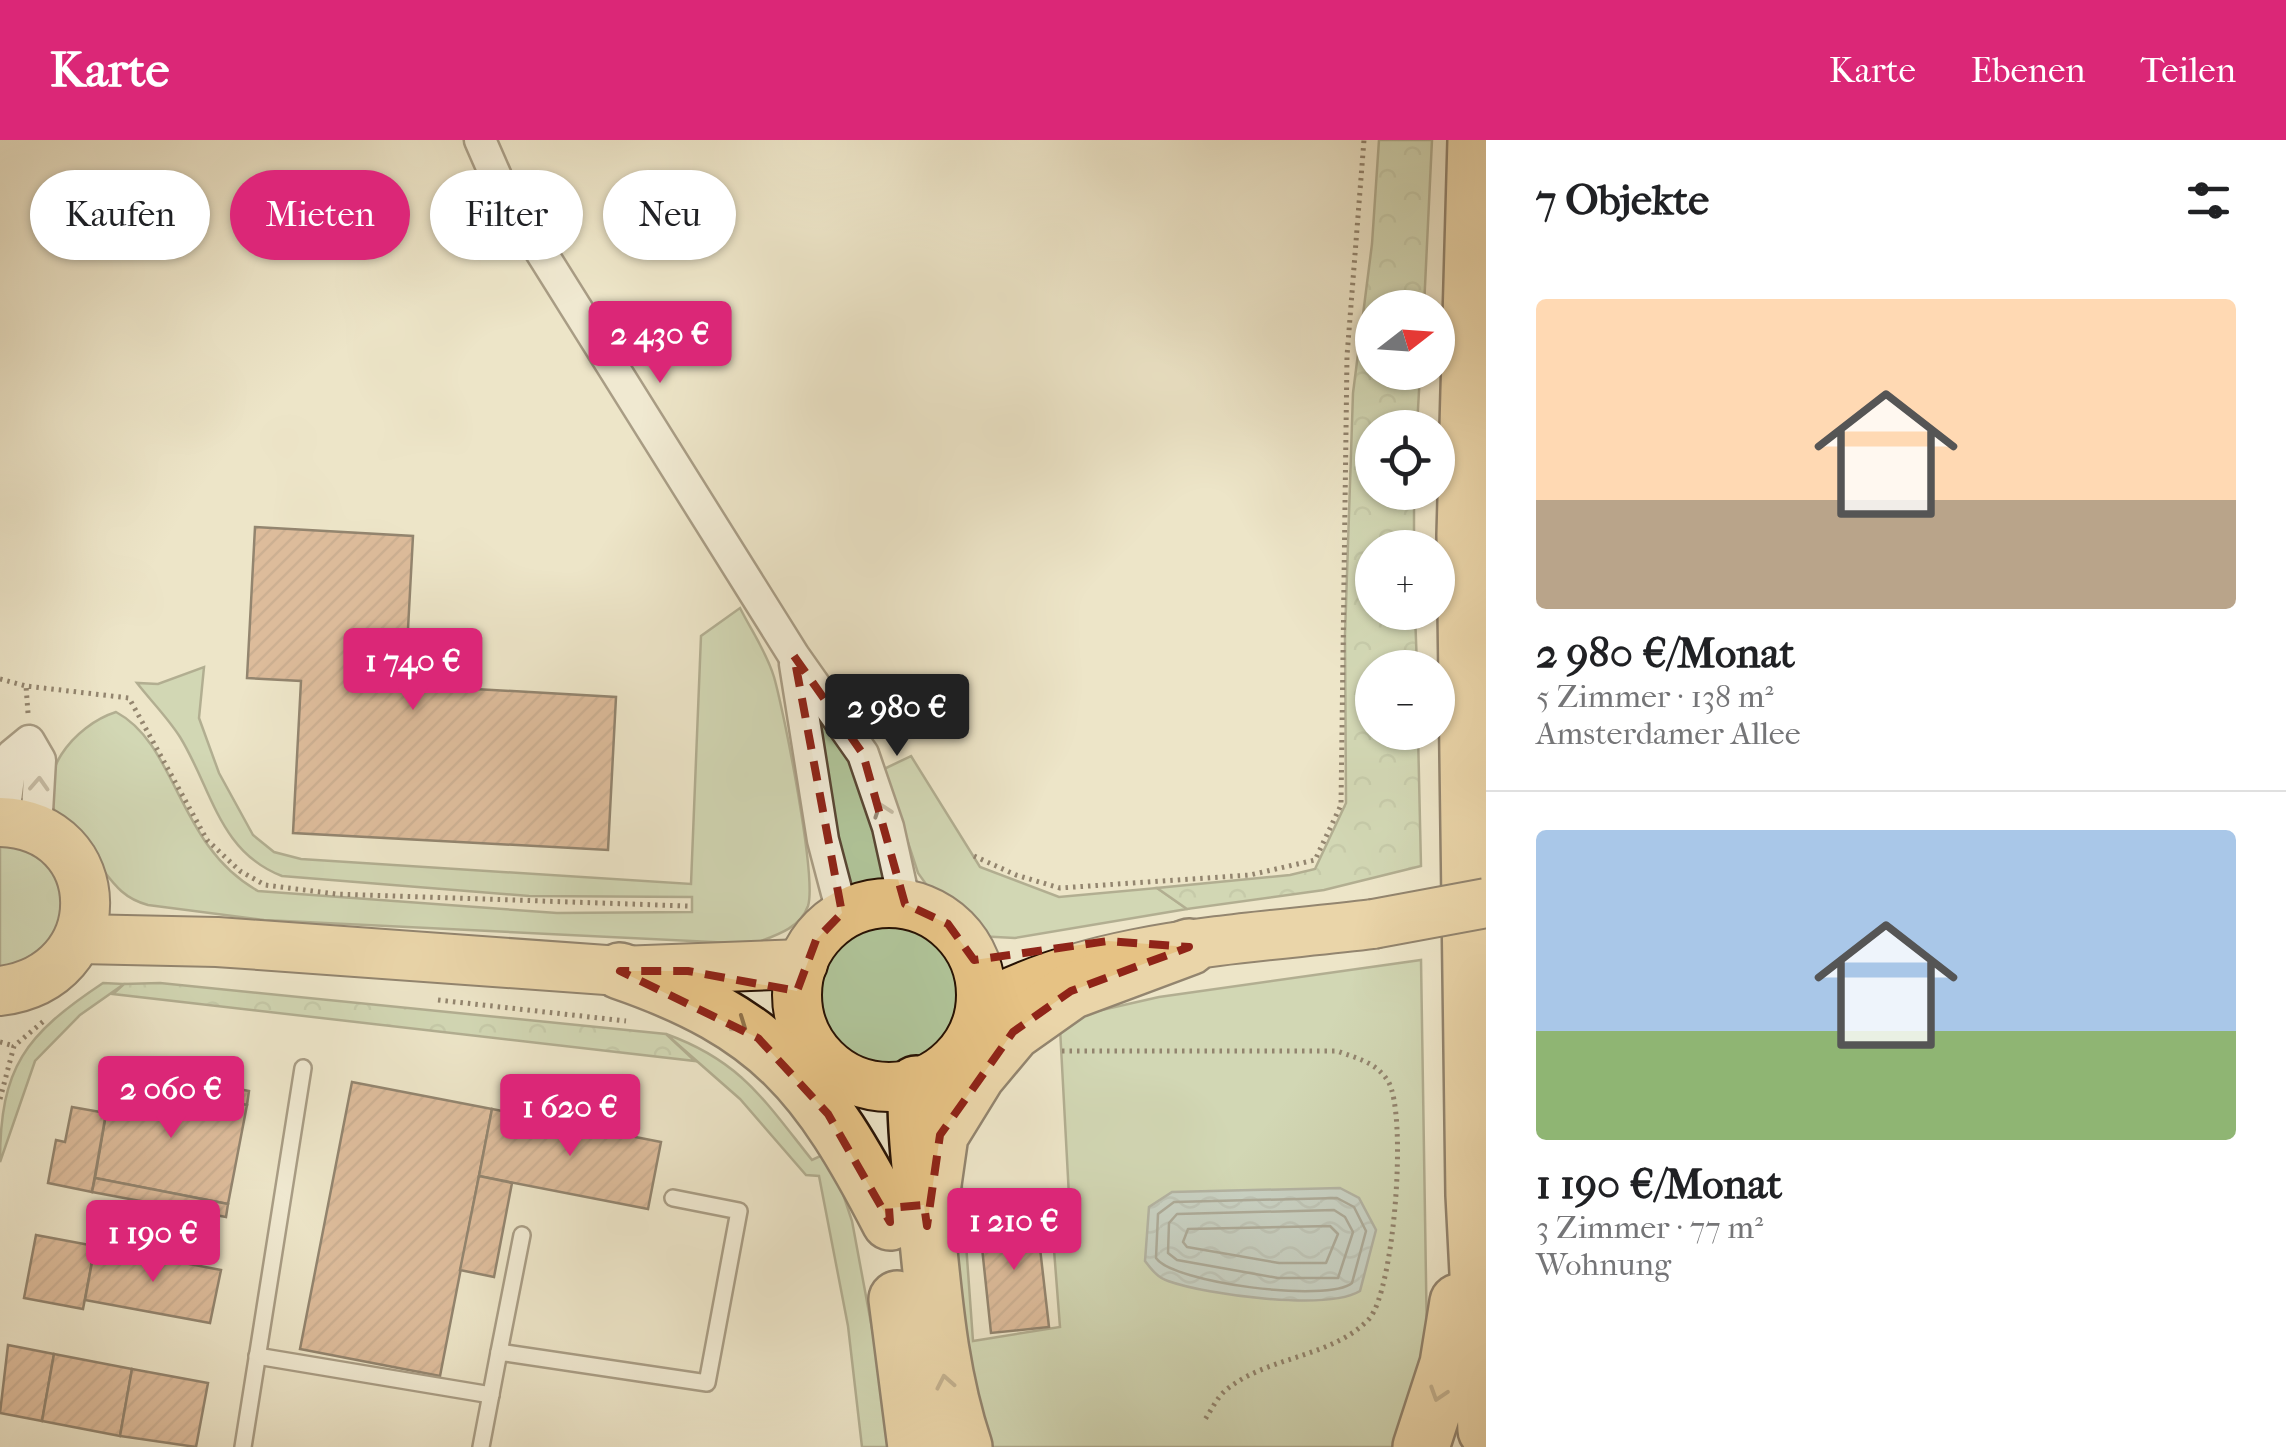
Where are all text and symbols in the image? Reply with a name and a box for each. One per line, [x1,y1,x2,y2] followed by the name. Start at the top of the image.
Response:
[50,42,169,98] text: Karte
[1829,50,1916,91] text: Karte
[1971,50,2086,91] text: Ebenen
[2141,50,2236,91] text: Teilen
[30,170,210,260] chip: Kaufen
[230,170,410,260] chip: Mieten
[430,170,583,260] chip: Filter
[603,170,736,260] chip: Neu
[2181,173,2236,228] icon: filters
[1536,176,1709,225] text: 7 Objekte
[1355,290,1455,390] north arrow
[1355,290,1455,750] map controls
[568,301,752,386] pin: 2 430 €
[611,315,709,352] text: 2 430 €
[1796,364,1976,544] icon: home
[1355,410,1455,510] button: locate
[1355,530,1455,630] button: +
[321,628,505,713] pin: 1 740 €
[1536,629,1795,678] text: 2 980 €/Monat
[365,642,461,679] text: 1 740 €
[1355,650,1455,750] button: −
[805,674,989,759] pin: 2 980 €
[1536,678,1774,715] text: 5 Zimmer · 138 m²
[847,688,947,725] text: 2 980 €
[1536,715,1801,752] text: Amsterdamer Allee
[28,775,49,791] one-way arrow
[873,802,894,819] one-way arrow
[1796,895,1976,1075] icon: home
[728,1013,747,1031] one-way arrow
[79,1056,263,1141] pin: 2 060 €
[120,1070,222,1107] text: 2 060 €
[478,1074,662,1159] pin: 1 620 €
[522,1088,618,1125] text: 1 620 €
[1536,1160,1782,1209] text: 1 190 €/Monat
[922,1188,1106,1273] pin: 1 210 €
[61,1200,245,1285] pin: 1 190 €
[969,1202,1059,1239] text: 1 210 €
[1536,1209,1763,1246] text: 3 Zimmer · 77 m²
[108,1214,198,1251] text: 1 190 €
[1536,1246,1671,1283] text: Wohnung
[936,1374,957,1391] one-way arrow
[1430,1384,1450,1401] one-way arrow

